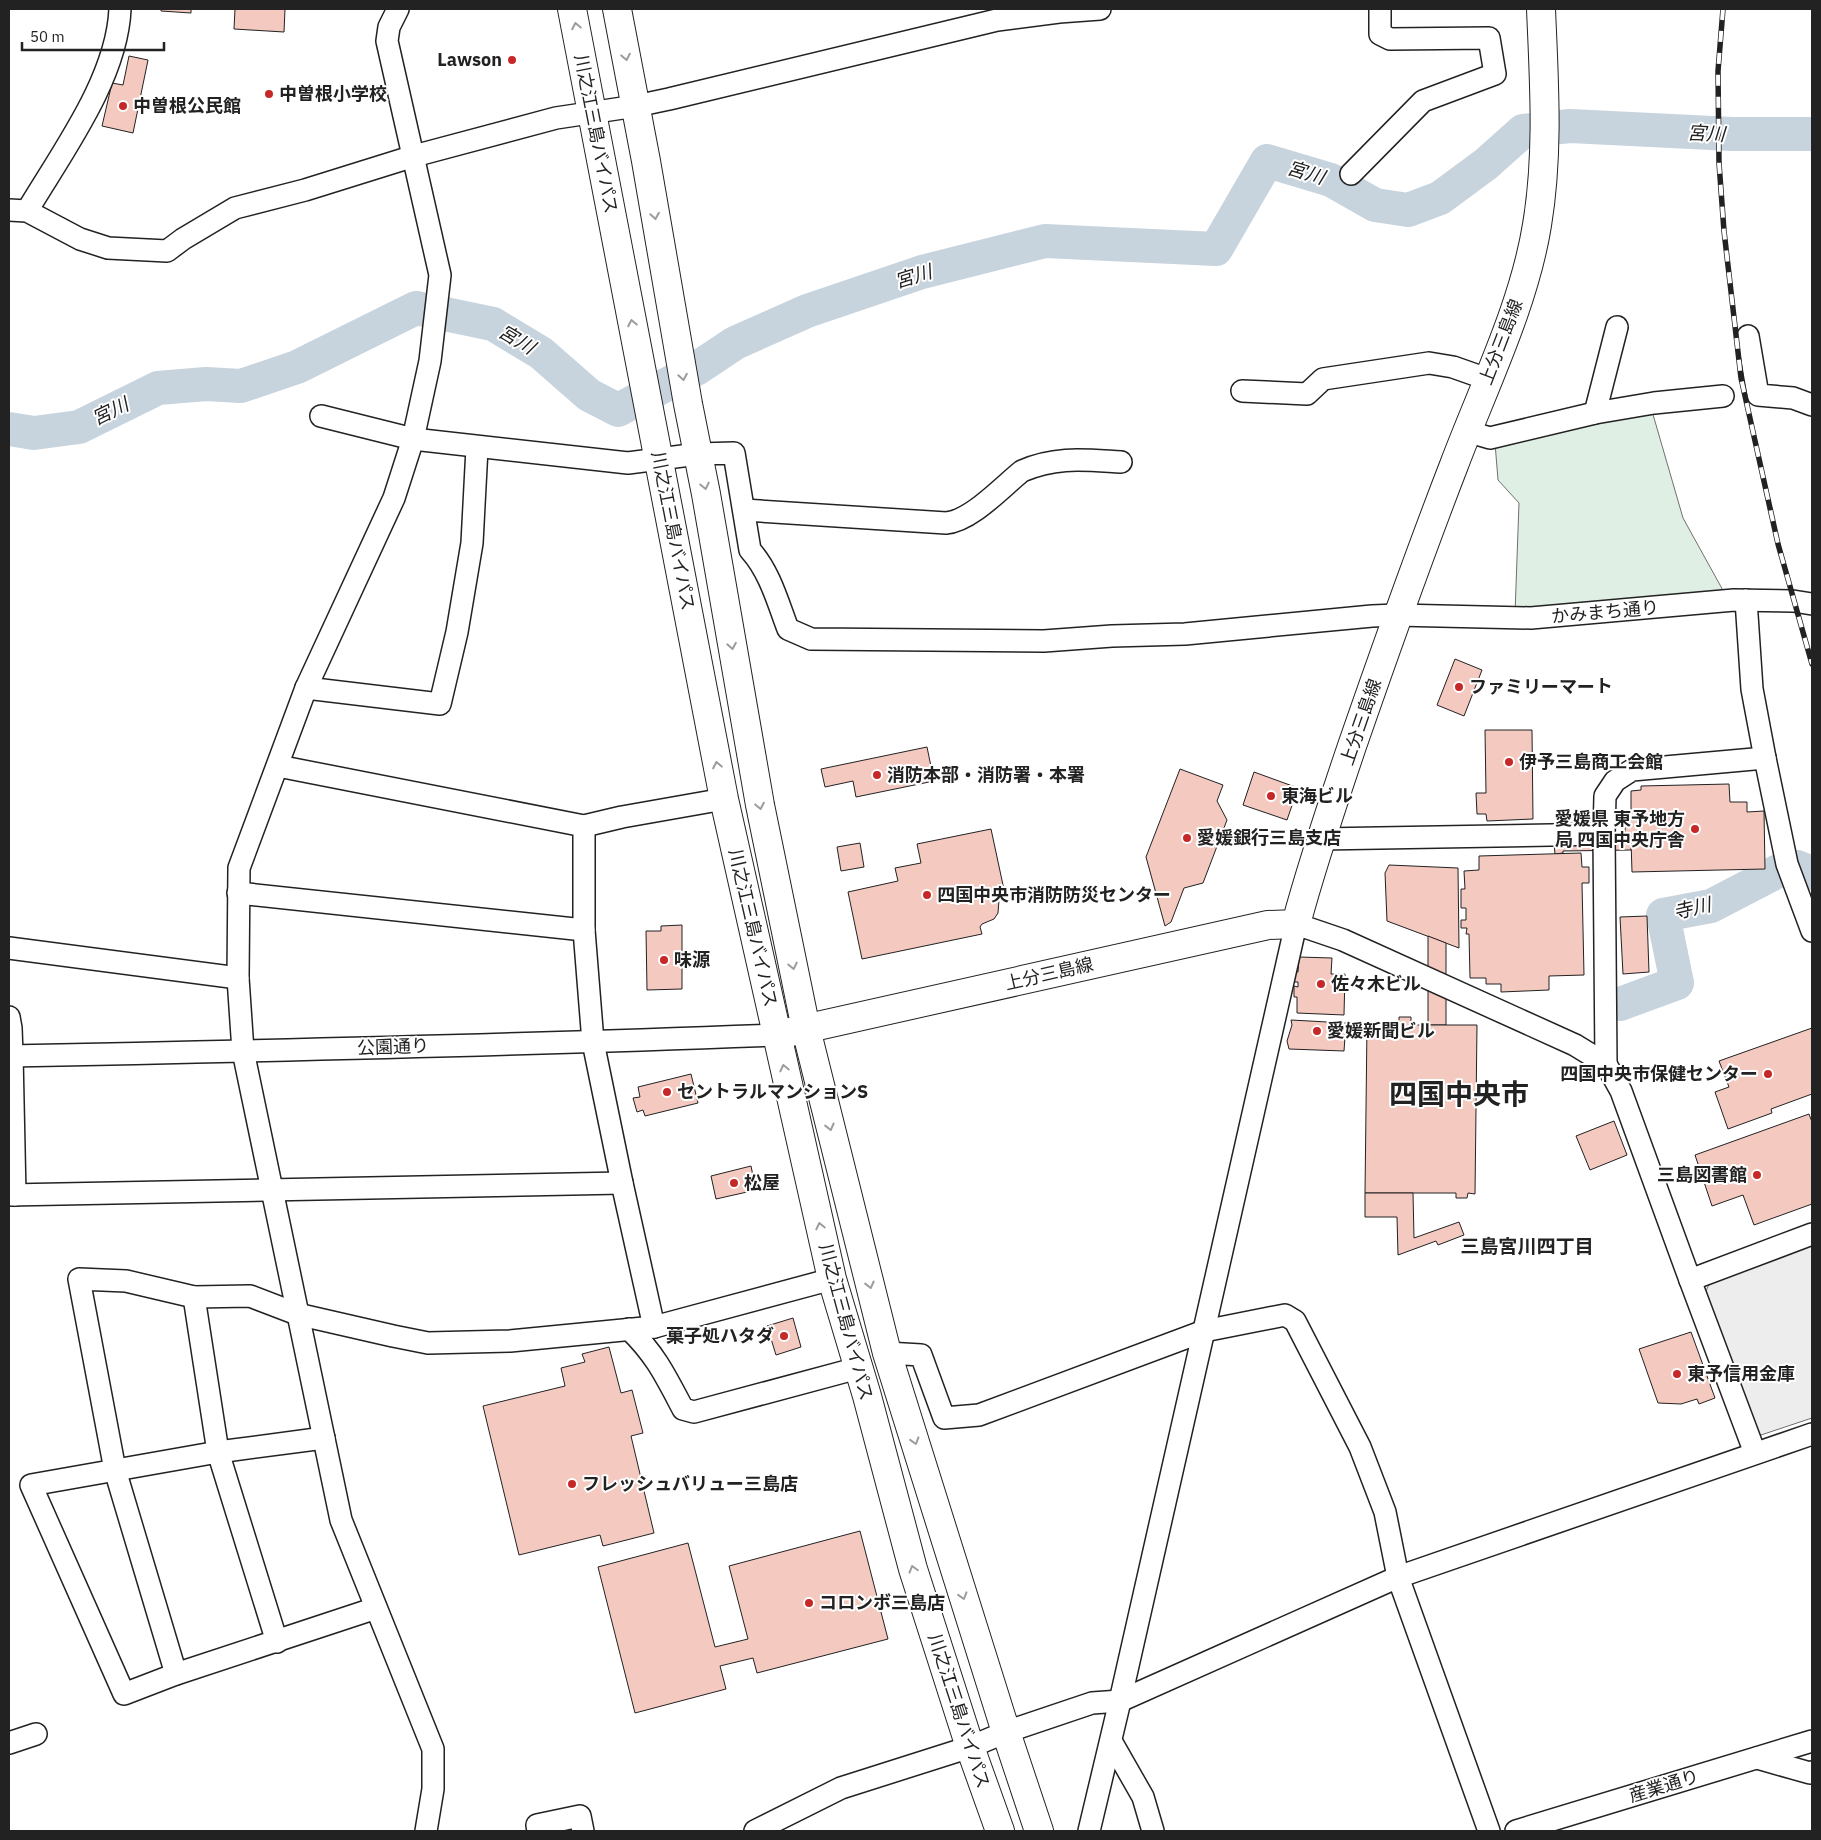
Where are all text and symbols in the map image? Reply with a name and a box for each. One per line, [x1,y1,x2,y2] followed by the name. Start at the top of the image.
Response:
[22,20,165,52] scale bar
[571,22,581,30] one-way arrow
[30,27,65,46] text: 50 m
[437,48,502,71] place label: Lawson
[570,52,623,215] street label: 川之江三島バイパス
[621,52,631,61] one-way arrow
[506,54,518,66] marker: Lawson
[279,82,387,105] place label: 中曽根小学校
[263,88,275,100] marker: 中曽根小学校
[133,94,241,117] place label: 中曽根公民館
[117,100,129,112] marker: 中曽根公民館
[1686,120,1728,146] water label: 宮川
[1284,155,1330,190] water label: 宮川
[650,212,660,221] one-way arrow
[891,258,937,293] water label: 宮川
[1474,296,1527,388] street label: 上分三島線
[495,319,541,360] water label: 宮川
[627,319,638,328] one-way arrow
[677,373,687,381] one-way arrow
[88,391,134,430] water label: 宮川
[647,449,700,612] street label: 川之江三島バイパス
[699,482,709,491] one-way arrow
[1550,595,1660,628] street label: かみまち通り
[727,642,737,651] one-way arrow
[1469,675,1613,698] place label: ファミリーマート
[1335,676,1386,768] street label: 上分三島線
[1453,681,1465,693] marker: ファミリーマート
[1519,750,1663,773] place label: 伊予三島商工会館
[1503,756,1515,768] marker: 伊予三島商工会館
[713,761,723,769] one-way arrow
[887,763,1085,786] place label: 消防本部・消防署・本署
[871,769,883,781] marker: 消防本部・消防署・本署
[1281,784,1353,807] place label: 東海ビル
[1265,790,1277,802] marker: 東海ビル
[754,802,765,811] one-way arrow
[1555,807,1685,851] place label: 愛媛県 東予地方 局 四国中央庁舎
[1689,823,1701,835] marker: 愛媛県 東予地方 局 四国中央庁舎
[1197,826,1341,849] place label: 愛媛銀行三島支店
[1181,832,1193,844] marker: 愛媛銀行三島支店
[724,847,783,1009] street label: 川之江三島バイパス
[937,883,1171,906] place label: 四国中央市消防防災センター
[921,889,933,901] marker: 四国中央市消防防災センター
[1671,892,1715,924] water label: 寺川
[674,948,710,971] place label: 味源
[1002,952,1095,995] street label: 上分三島線
[658,954,670,966] marker: 味源
[787,961,797,970] one-way arrow
[1331,972,1421,995] place label: 佐々木ビル
[1315,978,1327,990] marker: 佐々木ビル
[1327,1019,1435,1042] place label: 愛媛新聞ビル
[1311,1025,1323,1037] marker: 愛媛新聞ビル
[357,1034,429,1059] street label: 公園通り
[1560,1062,1758,1085] place label: 四国中央市保健センター
[779,1064,790,1072] one-way arrow
[1762,1068,1774,1080] marker: 四国中央市保健センター
[1389,1075,1529,1112] district label: 四国中央市
[677,1080,868,1103] place label: セントラルマンションS
[661,1086,673,1098] marker: セントラルマンションS
[824,1123,835,1132] one-way arrow
[1657,1163,1747,1186] place label: 三島図書館
[1751,1169,1763,1181] marker: 三島図書館
[744,1171,780,1194] place label: 松屋
[728,1177,740,1189] marker: 松屋
[815,1222,826,1231] one-way arrow
[1460,1234,1594,1258] district label: 三島宮川四丁目
[814,1241,879,1403] street label: 川之江三島バイパス
[864,1281,875,1290] one-way arrow
[666,1324,774,1347] place label: 菓子処ハタダ
[778,1330,790,1342] marker: 菓子処ハタダ
[1687,1362,1795,1385] place label: 東予信用金庫
[1671,1368,1683,1380] marker: 東予信用金庫
[909,1437,919,1445] one-way arrow
[582,1472,798,1495] place label: フレッシュバリュー三島店
[566,1478,578,1490] marker: フレッシュバリュー三島店
[909,1565,919,1574] one-way arrow
[819,1591,945,1614] place label: コロンボ三島店
[958,1592,968,1600] one-way arrow
[803,1597,815,1609] marker: コロンボ三島店
[924,1630,995,1791] street label: 川之江三島バイパス
[1626,1764,1702,1807] street label: 産業通り

